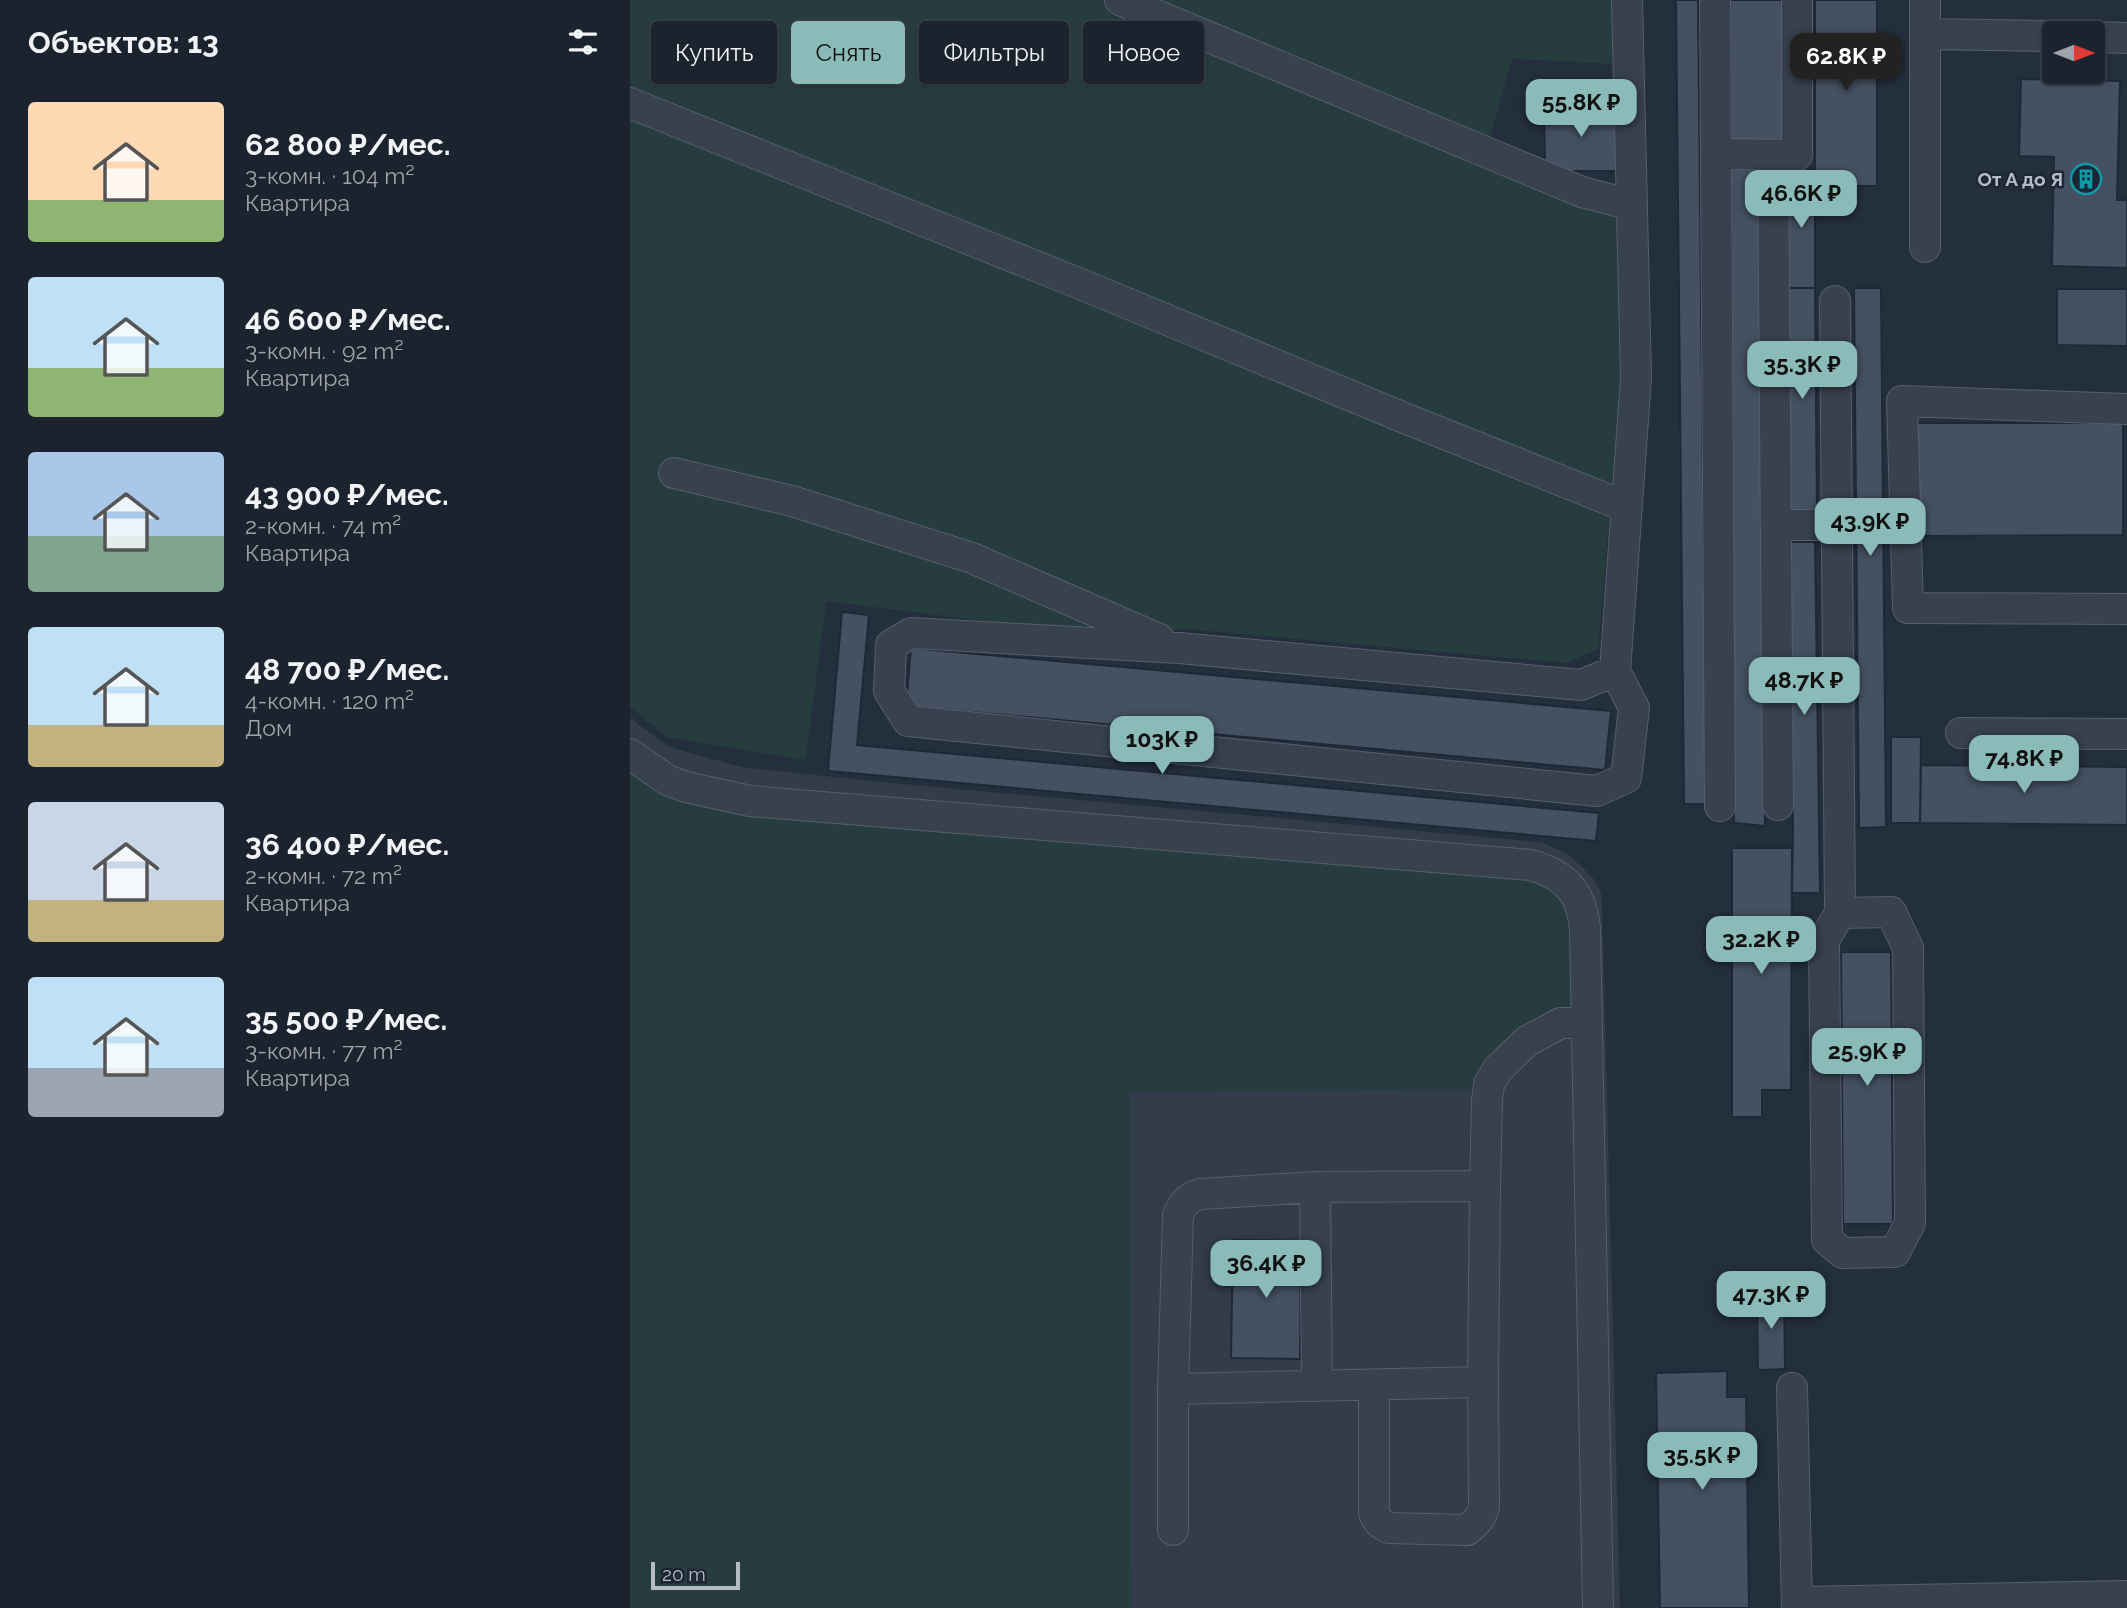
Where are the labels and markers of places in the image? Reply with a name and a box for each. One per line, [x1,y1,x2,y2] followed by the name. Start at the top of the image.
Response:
[1781,34,1911,93] pin: 62.8K ₽
[1516,80,1646,139] pin: 55.8K ₽
[2069,162,2103,196] building icon: От А до Я
[1978,168,2063,190] place label: От А до Я
[1736,170,1866,230] pin: 46.6K ₽
[1737,342,1867,401] pin: 35.3K ₽
[1805,498,1935,558] pin: 43.9K ₽
[1739,658,1869,717] pin: 48.7K ₽
[1105,716,1219,776] pin: 103K ₽
[1959,736,2089,795] pin: 74.8K ₽
[1696,916,1826,976] pin: 32.2K ₽
[1802,1028,1932,1088] pin: 25.9K ₽
[1201,1240,1331,1300] pin: 36.4K ₽
[1706,1272,1836,1331] pin: 47.3K ₽
[1637,1432,1767,1492] pin: 35.5K ₽

